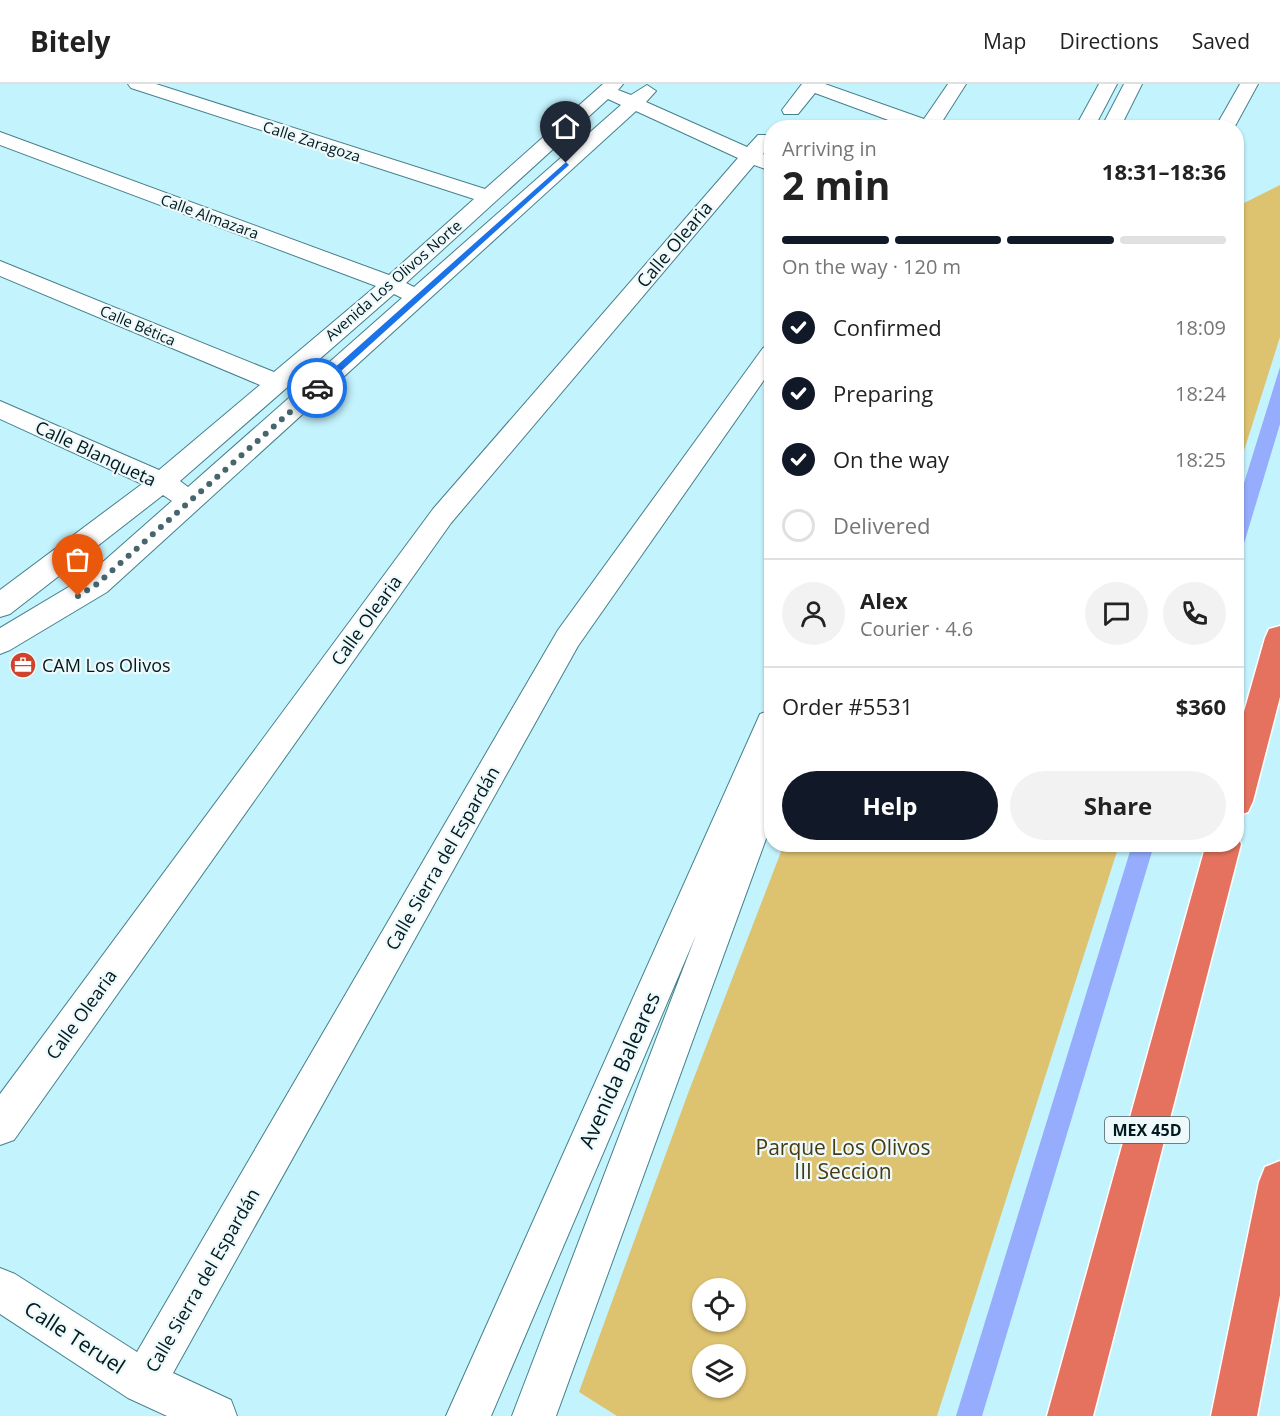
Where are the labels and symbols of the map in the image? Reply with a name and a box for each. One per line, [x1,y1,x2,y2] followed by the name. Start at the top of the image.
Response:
[540,101,591,163] pin
[261,116,363,166] street label: Calle Zaragoza
[158,189,262,243] street label: Calle Almazara
[631,196,717,292] street label: Calle Olearia
[321,215,465,345] street label: Avenida Los Olivos Norte
[97,300,179,350] street label: Calle Bética
[287,358,347,418] courier
[32,414,160,492] street label: Calle Blanqueta
[52,534,103,596] pin
[325,570,407,670] street label: Calle Olearia
[8,650,38,680] office icon: CAM Los Olivos
[42,653,171,677] place label: CAM Los Olivos
[379,762,505,954] street label: Calle Sierra del Espardán
[40,964,122,1064] street label: Calle Olearia
[572,988,666,1152] street label: Avenida Baleares
[1105,1117,1189,1143] road number: MEX 45D
[756,1133,930,1185] park label: Parque Los Olivos III Seccion
[139,1184,265,1376] street label: Calle Sierra del Espardán
[19,1294,131,1380] street label: Calle Teruel

